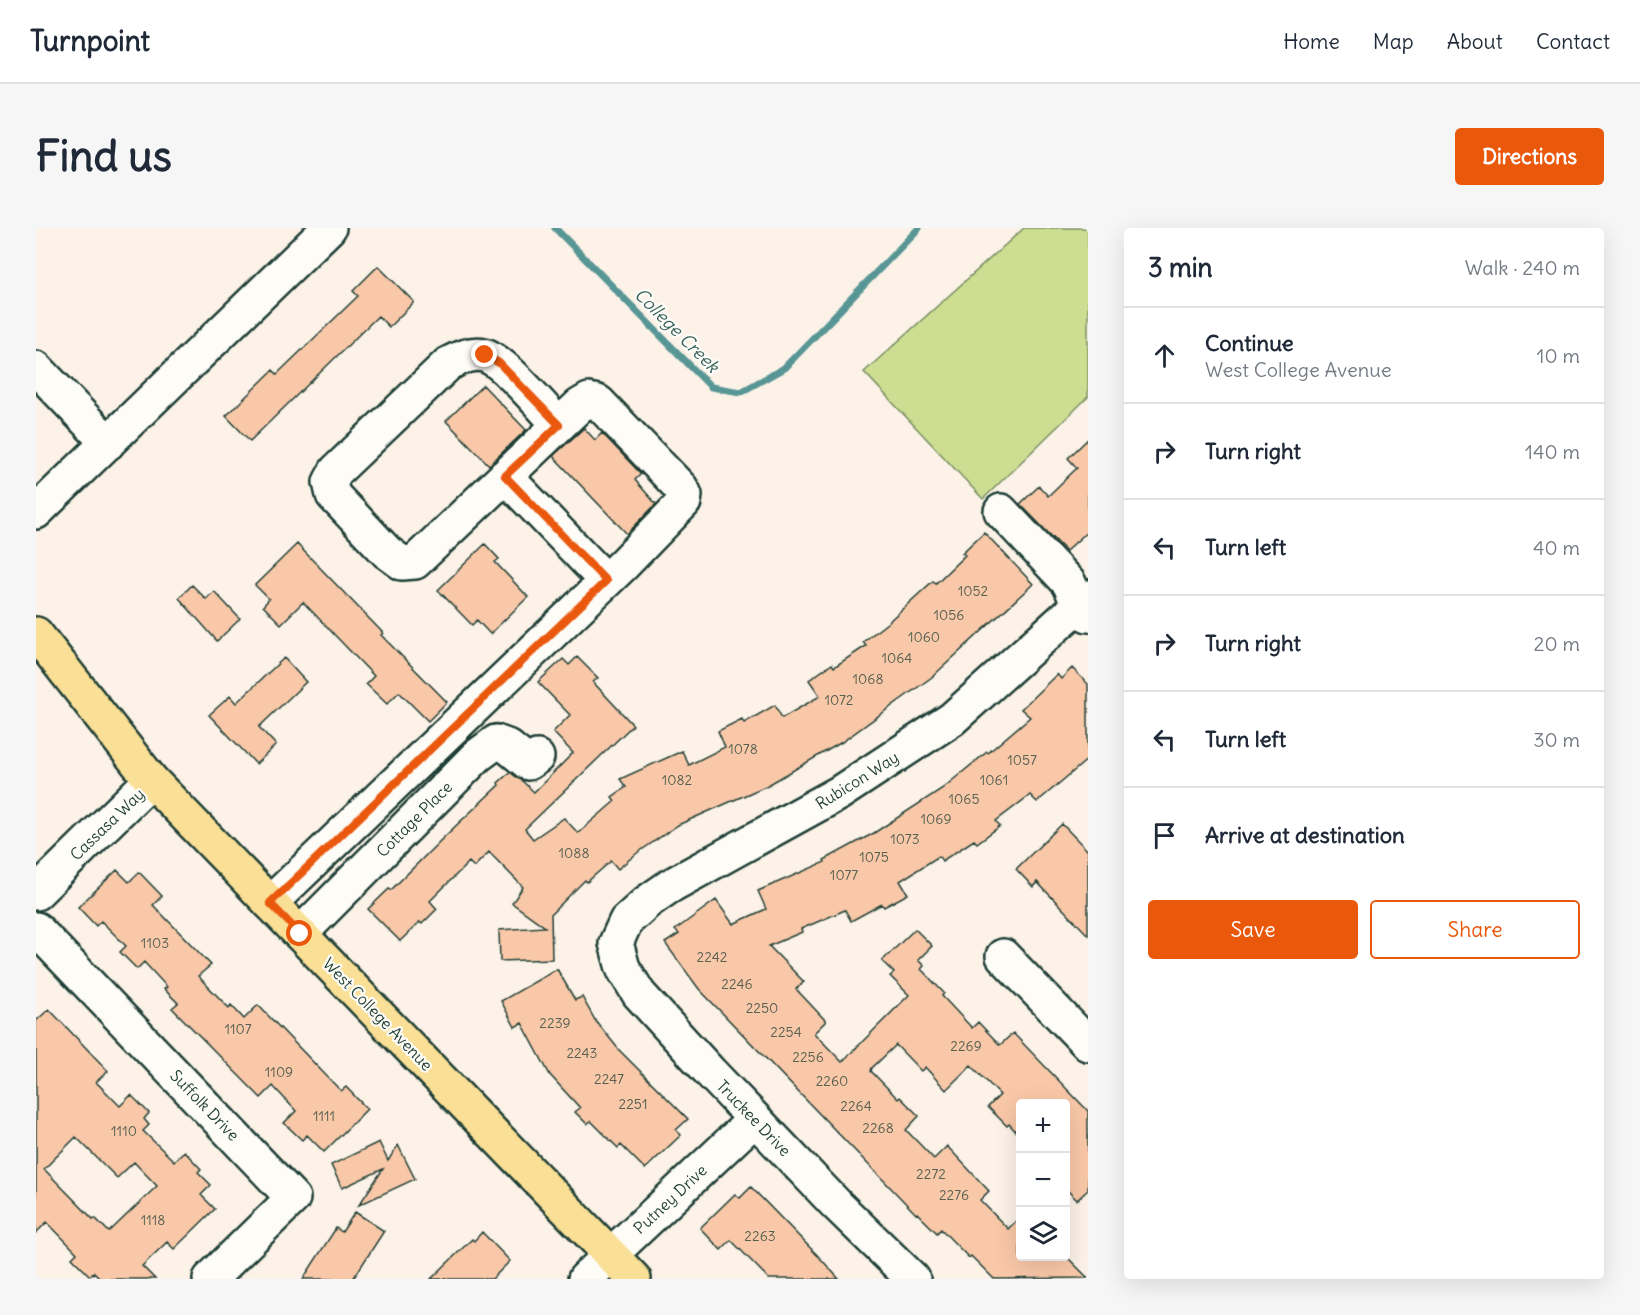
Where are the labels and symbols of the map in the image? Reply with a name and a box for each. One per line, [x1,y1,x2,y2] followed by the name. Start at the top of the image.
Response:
[630,283,726,379] water label: College Creek
[471,341,497,367] route end
[958,582,989,600] house number: 1052
[934,606,964,624] house number: 1056
[908,628,940,646] house number: 1060
[882,649,912,667] house number: 1064
[853,670,883,688] house number: 1068
[824,691,854,709] house number: 1072
[728,740,758,758] house number: 1078
[812,747,902,813] street label: Rubicon Way
[1007,751,1037,769] house number: 1057
[662,771,693,789] house number: 1082
[980,771,1008,789] house number: 1061
[372,777,456,861] street label: Cottage Place
[66,784,148,864] street label: Cassasa Way
[949,790,979,808] house number: 1065
[921,810,951,828] house number: 1069
[890,830,920,848] house number: 1073
[559,844,589,862] house number: 1088
[859,848,889,866] house number: 1075
[830,866,858,884] house number: 1077
[286,920,312,946] route start
[141,934,169,952] house number: 1103
[697,948,728,966] house number: 2242
[319,953,437,1075] street label: West College Avenue
[721,975,753,993] house number: 2246
[746,999,778,1017] house number: 2250
[539,1014,571,1032] house number: 2239
[225,1020,252,1038] house number: 1107
[770,1023,802,1041] house number: 2254
[950,1037,982,1055] house number: 2269
[566,1044,598,1062] house number: 2243
[792,1048,824,1066] house number: 2256
[265,1063,293,1081] house number: 1109
[166,1065,244,1145] street label: Suffolk Drive
[594,1070,624,1088] house number: 2247
[816,1072,848,1090] house number: 2260
[713,1076,795,1160] street label: Truckee Drive
[619,1095,647,1113] house number: 2251
[840,1097,872,1115] house number: 2264
[313,1107,335,1125] house number: 1111
[862,1119,894,1137] house number: 2268
[111,1122,137,1140] house number: 1110
[629,1160,711,1238] street label: Putney Drive
[916,1165,946,1183] house number: 2272
[939,1186,969,1204] house number: 2276
[141,1211,165,1229] house number: 1118
[744,1227,776,1245] house number: 2263

